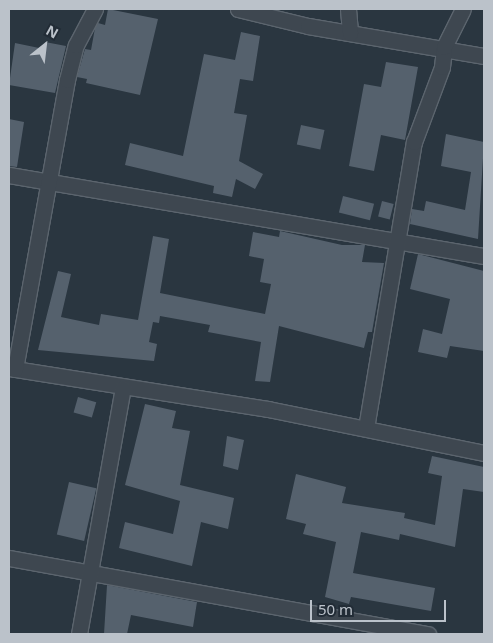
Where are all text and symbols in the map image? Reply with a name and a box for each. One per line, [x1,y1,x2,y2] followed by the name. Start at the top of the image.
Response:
[20,20,70,70] north arrow
[43,20,62,43] text: N
[313,590,449,622] scale bar
[318,599,353,619] text: 50 m

